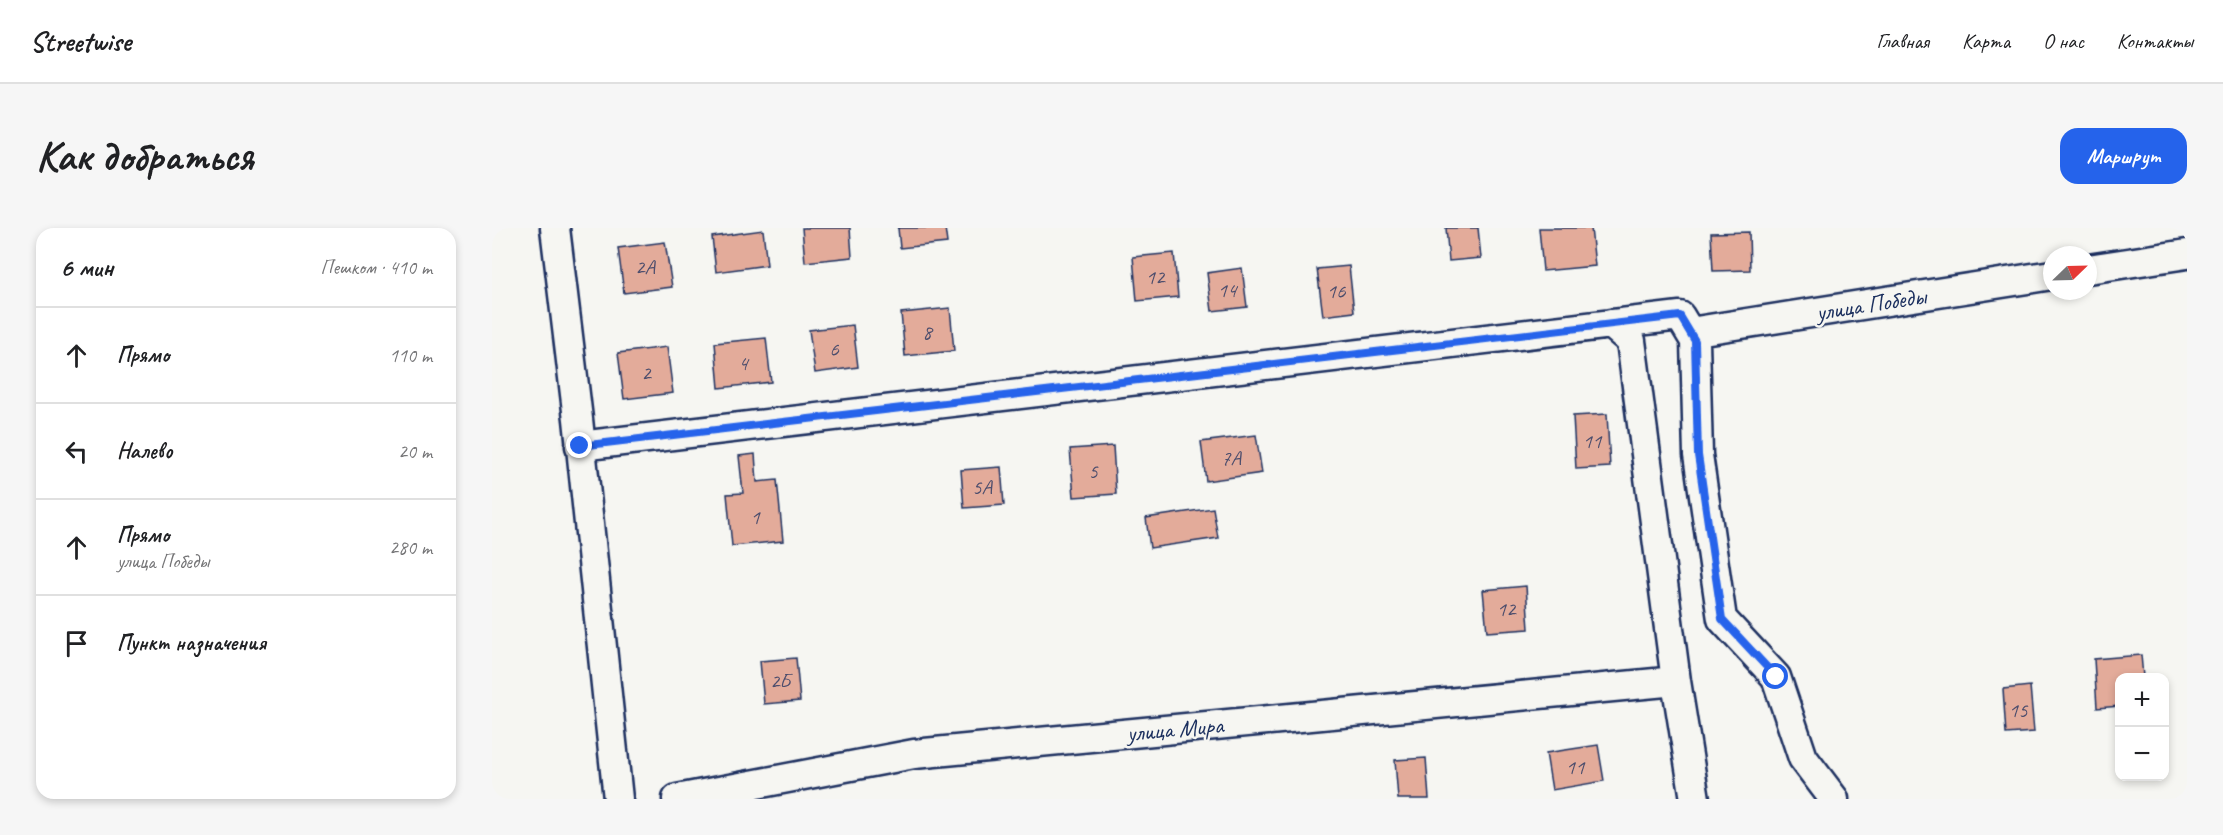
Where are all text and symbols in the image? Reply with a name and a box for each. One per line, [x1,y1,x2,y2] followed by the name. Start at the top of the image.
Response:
[30,24,131,59] text: Streetwise
[1876,28,1929,54] text: Главная
[1962,28,2010,54] text: Карта
[2043,28,2084,54] text: О нас
[2117,28,2193,54] text: Контакты
[2060,128,2187,184] button: Маршрут
[36,130,253,183] text: Как добраться
[2043,246,2097,300] north arrow
[60,251,113,284] text: 6 мин
[635,254,656,280] house number: 2А
[320,255,432,280] text: Пешком · 410 m
[1146,264,1166,290] house number: 12
[1218,277,1239,303] house number: 14
[1327,278,1346,304] house number: 16
[1812,280,1930,328] street label: улица Победы
[922,319,934,345] house number: 8
[829,336,839,362] house number: 6
[60,339,93,372] icon: ahead
[117,341,169,369] text: Прямо
[389,343,432,368] text: 110 m
[738,350,750,376] house number: 4
[641,360,652,386] house number: 2
[1583,428,1603,454] house number: 11
[566,432,592,458] route end
[60,435,93,468] icon: left
[117,437,173,465] text: Налево
[398,439,432,464] text: 20 m
[1221,445,1242,471] house number: 7А
[1088,458,1099,484] house number: 5
[972,474,993,500] house number: 5А
[750,504,761,530] house number: 1
[117,521,169,549] text: Прямо
[60,531,93,564] icon: ahead
[389,535,432,560] text: 280 m
[117,549,209,574] text: улица Победы
[1497,596,1517,622] house number: 12
[60,627,93,660] icon: arrive
[117,629,266,657] text: Пункт назначения
[1762,663,1788,689] route start
[770,668,793,694] house number: 2Б
[2115,673,2169,781] map controls
[2115,673,2169,727] button: +
[2009,697,2029,723] house number: 15
[1124,710,1226,748] street label: улица Мира
[2115,727,2169,781] button: −
[1566,754,1586,780] house number: 11

